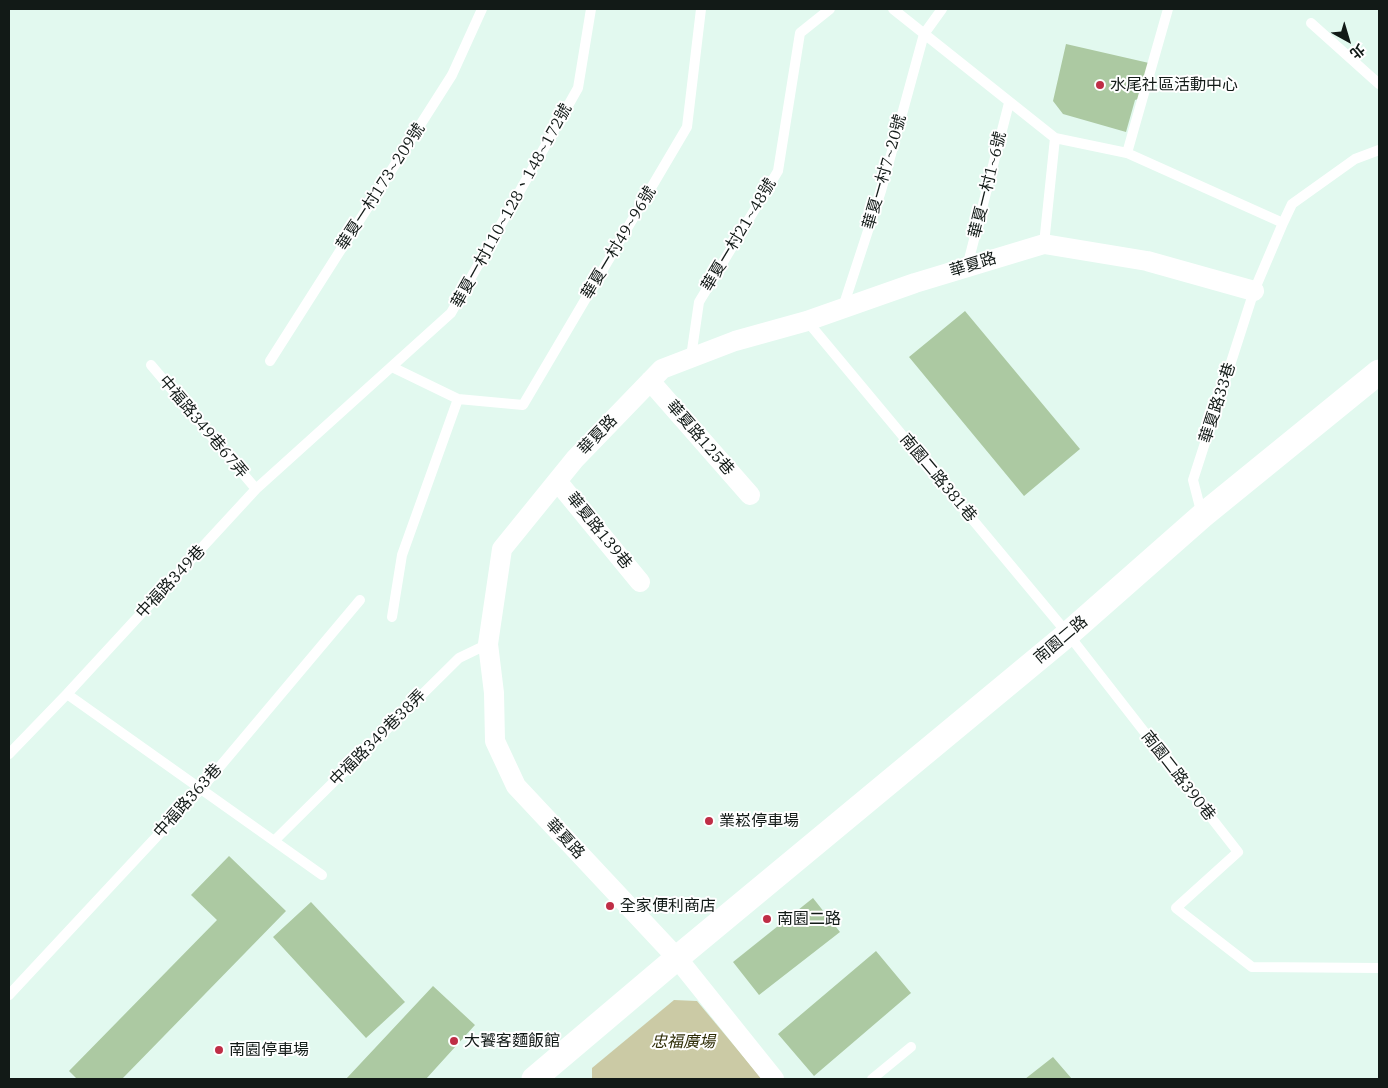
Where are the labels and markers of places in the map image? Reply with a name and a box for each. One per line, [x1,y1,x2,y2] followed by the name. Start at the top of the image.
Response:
[1110,75,1238,95] place label: 水尾社區活動中心
[1094,79,1106,91] marker: 水尾社區活動中心
[719,811,799,831] place label: 業崧停車場
[703,815,715,827] marker: 業崧停車場
[620,896,716,916] place label: 全家便利商店
[604,900,616,912] marker: 全家便利商店
[777,909,841,929] place label: 南園二路
[761,913,773,925] marker: 南園二路
[464,1031,560,1051] place label: 大饕客麵飯館
[448,1035,460,1047] marker: 大饕客麵飯館
[229,1040,309,1060] place label: 南園停車場
[213,1044,225,1056] marker: 南園停車場

